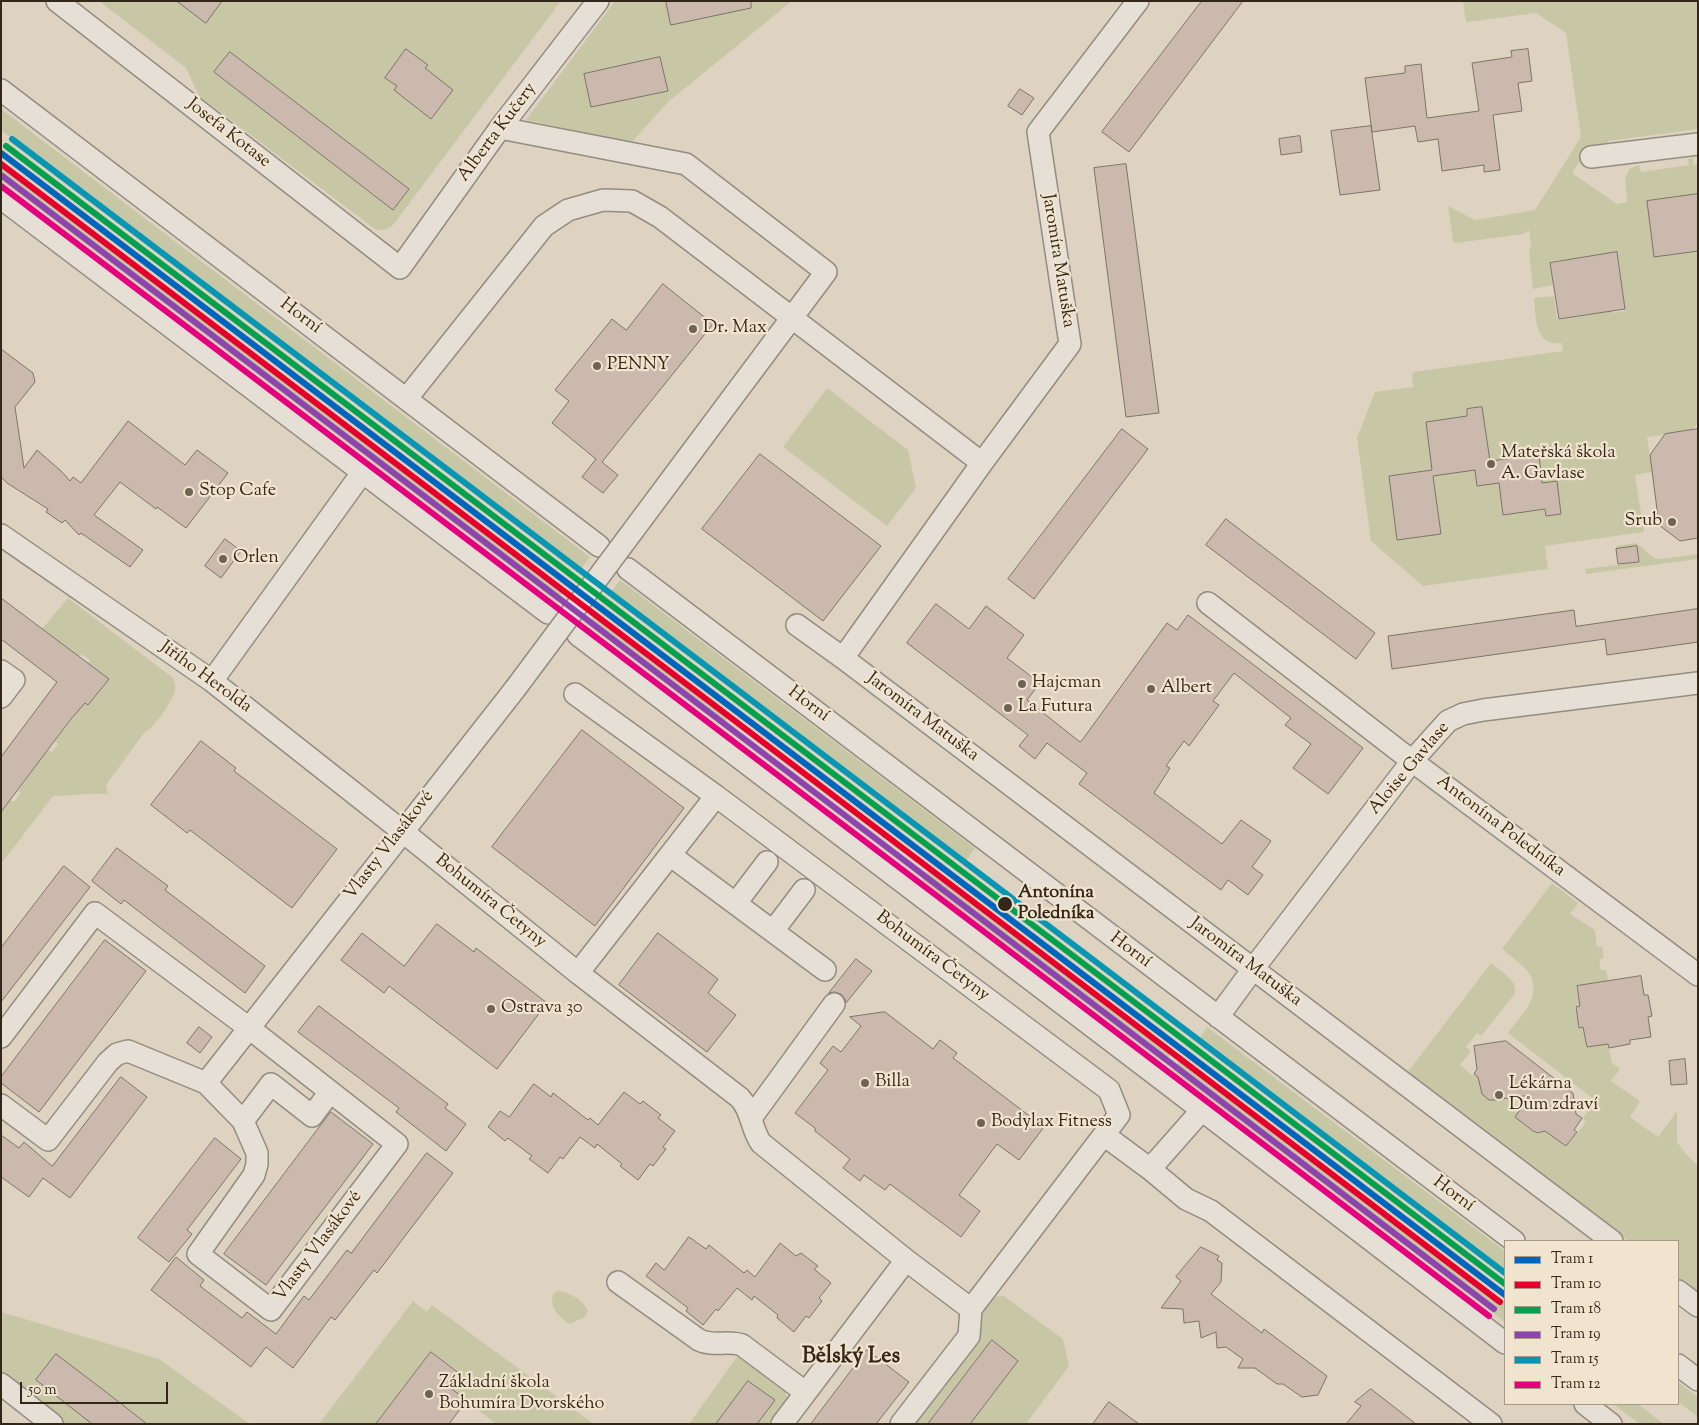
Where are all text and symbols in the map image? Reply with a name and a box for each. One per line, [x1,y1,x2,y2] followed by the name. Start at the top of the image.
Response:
[454,79,542,187] street label: Alberta Kučery
[182,94,274,174] street label: Josefa Kotase
[1036,193,1078,329] street label: Jaromíra Matuška
[275,294,325,340] street label: Horní
[703,318,767,340] place label: Dr. Max
[687,323,699,335] marker: Dr. Max
[607,355,670,377] place label: PENNY
[591,360,603,372] marker: PENNY
[1501,443,1616,486] place label: Mateřská škola A. Gavlase
[1485,458,1497,470] marker: Mateřská škola A. Gavlase
[199,481,276,503] place label: Stop Cafe
[183,486,195,498] marker: Stop Cafe
[1624,511,1662,533] place label: Srub
[1666,516,1678,528] marker: Srub
[233,548,279,570] place label: Orlen
[217,553,229,565] marker: Orlen
[155,637,255,719] street label: Jiřího Herolda
[862,669,982,767] street label: Jaromíra Matuška
[1032,673,1101,695] place label: Hajcman
[1016,678,1028,690] marker: Hajcman
[1161,678,1212,700] place label: Albert
[783,682,833,728] street label: Horní
[1145,683,1157,695] marker: Albert
[1018,697,1093,719] place label: La Futura
[1002,702,1014,714] marker: La Futura
[1365,718,1455,820] street label: Aloise Gavlase
[1431,771,1569,883] street label: Antonína Poledníka
[340,787,440,905] street label: Vlasty Vlasákové
[430,850,550,954] street label: Bohumíra Četyny
[1018,883,1094,926] place label: Antonína Poledníka
[996,895,1014,913] marker: Antonína Poledníka
[871,907,993,1007] street label: Bohumíra Četyny
[1185,914,1305,1012] street label: Jaromíra Matuška
[1105,928,1155,974] street label: Horní
[501,998,583,1020] place label: Ostrava 30
[485,1003,497,1015] marker: Ostrava 30
[875,1072,910,1094] place label: Billa
[1509,1074,1598,1116] place label: Lékárna Dům zdraví
[859,1077,871,1089] marker: Billa
[1493,1089,1505,1101] marker: Lékárna Dům zdraví
[991,1112,1112,1134] place label: Bodylax Fitness
[975,1117,987,1129] marker: Bodylax Fitness
[1428,1172,1478,1218] street label: Horní
[270,1187,368,1307] street label: Vlasty Vlasákové
[1504,1240,1679,1405] legend
[1551,1249,1593,1270] text: Tram 1
[1551,1274,1601,1295] text: Tram 10
[1551,1299,1601,1320] text: Tram 18
[1551,1324,1601,1345] text: Tram 19
[802,1345,900,1371] district label: Bělský Les
[1551,1349,1599,1370] text: Tram 15
[22,1372,170,1404] scale bar
[439,1373,604,1416] place label: Základní škola Bohumíra Dvorského
[1551,1374,1601,1395] text: Tram 12
[28,1380,57,1401] text: 50 m
[423,1388,435,1400] marker: Základní škola Bohumíra Dvorského

